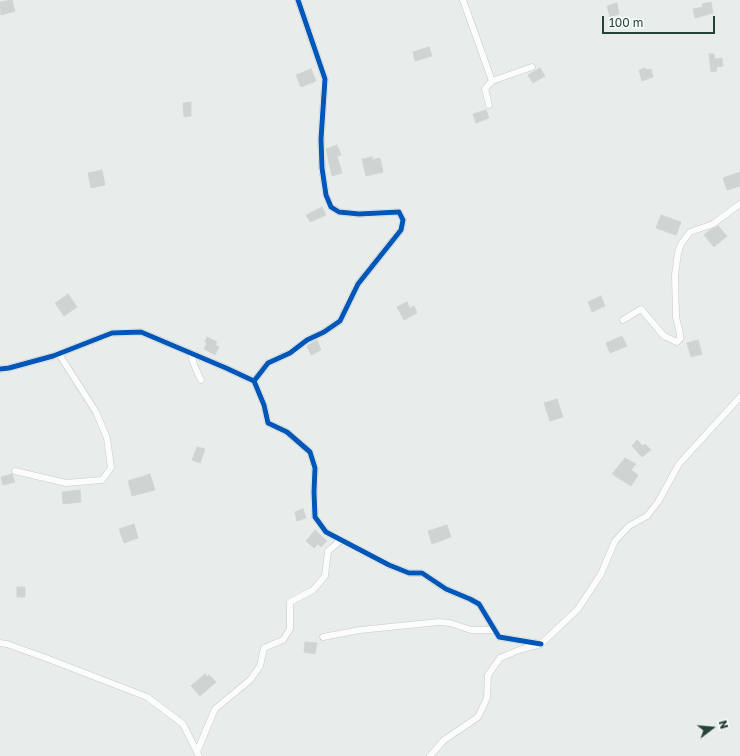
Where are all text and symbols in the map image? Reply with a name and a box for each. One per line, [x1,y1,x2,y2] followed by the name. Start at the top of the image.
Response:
[604,8,717,34] scale bar
[609,15,643,30] text: 100 m
[692,708,732,748] north arrow
[717,719,731,730] text: N

